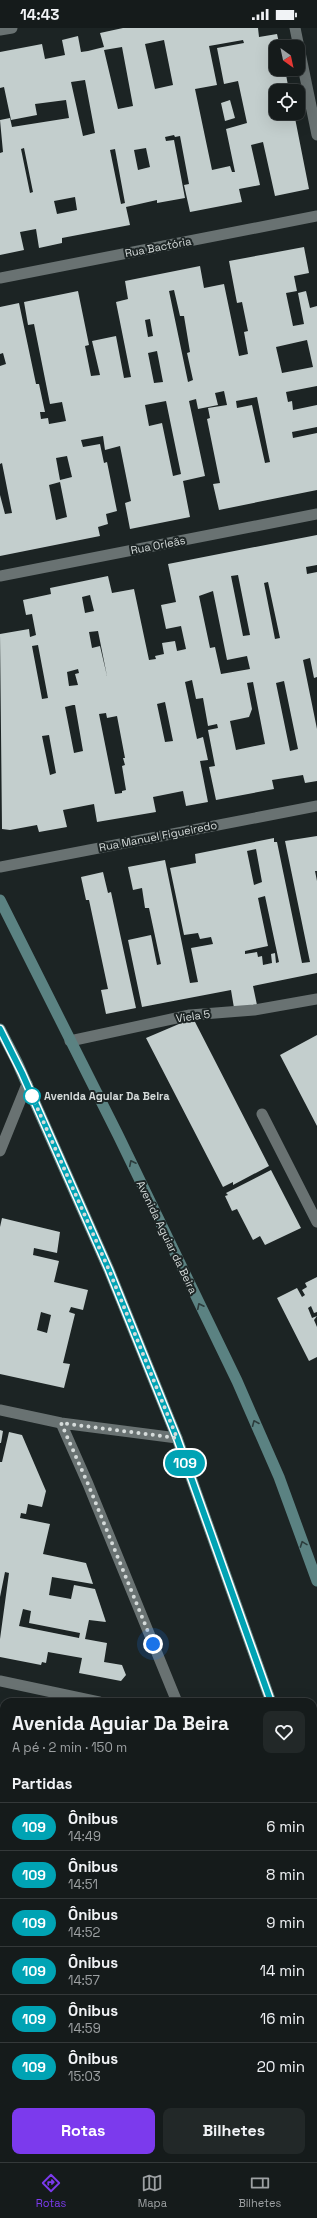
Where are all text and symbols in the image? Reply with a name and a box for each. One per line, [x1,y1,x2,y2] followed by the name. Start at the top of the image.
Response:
[20,5,59,24] text: 14:43
[269,40,305,76] north arrow
[269,40,305,120] map controls
[269,84,305,120] button: locate
[124,234,193,260] street label: Rua Bactória
[129,533,187,557] street label: Rua Orleãs
[98,818,218,854] street label: Rua Manuel Figueiredo
[175,1007,211,1025] street label: Viela 5
[23,1087,41,1105] marker: Avenida Aguiar Da Beira
[44,1089,170,1103] place label: Avenida Aguiar Da Beira
[129,1160,137,1168] one-way arrow
[133,1178,201,1296] street label: Avenida Aguiar da Beira
[197,1302,205,1310] one-way arrow
[252,1420,260,1427] one-way arrow
[162,1450,208,1476] line badge: 109
[173,1454,197,1472] text: 109
[300,1541,308,1548] one-way arrow
[143,1634,163,1654] your location
[12,1711,229,1736] text: Avenida Aguiar Da Beira
[263,1711,305,1753] button: heart
[12,1739,127,1756] text: A pé · 2 min · 150 m
[12,1774,72,1793] text: Partidas
[68,1809,118,1828] text: Ônibus
[266,1817,305,1836] text: 6 min
[22,1818,46,1836] text: 109
[68,1828,101,1845] text: 14:49
[68,1857,118,1876] text: Ônibus
[266,1865,305,1884] text: 8 min
[22,1866,46,1884] text: 109
[68,1876,98,1893] text: 14:51
[68,1905,118,1924] text: Ônibus
[266,1913,305,1932] text: 9 min
[22,1914,46,1932] text: 109
[68,1924,100,1941] text: 14:52
[68,1953,118,1972] text: Ônibus
[260,1961,305,1980] text: 14 min
[22,1962,46,1980] text: 109
[68,1972,100,1989] text: 14:57
[68,2001,118,2020] text: Ônibus
[260,2009,305,2028] text: 16 min
[22,2010,46,2028] text: 109
[68,2020,101,2037] text: 14:59
[68,2049,118,2068] text: Ônibus
[257,2057,305,2076] text: 20 min
[22,2058,46,2076] text: 109
[68,2068,101,2085] text: 15:03
[12,2108,155,2154] button: Rotas
[163,2108,305,2154] button: Bilhetes
[36,2172,66,2210] tab: Rotas
[138,2172,167,2210] tab: Mapa
[238,2172,281,2210] tab: Bilhetes

